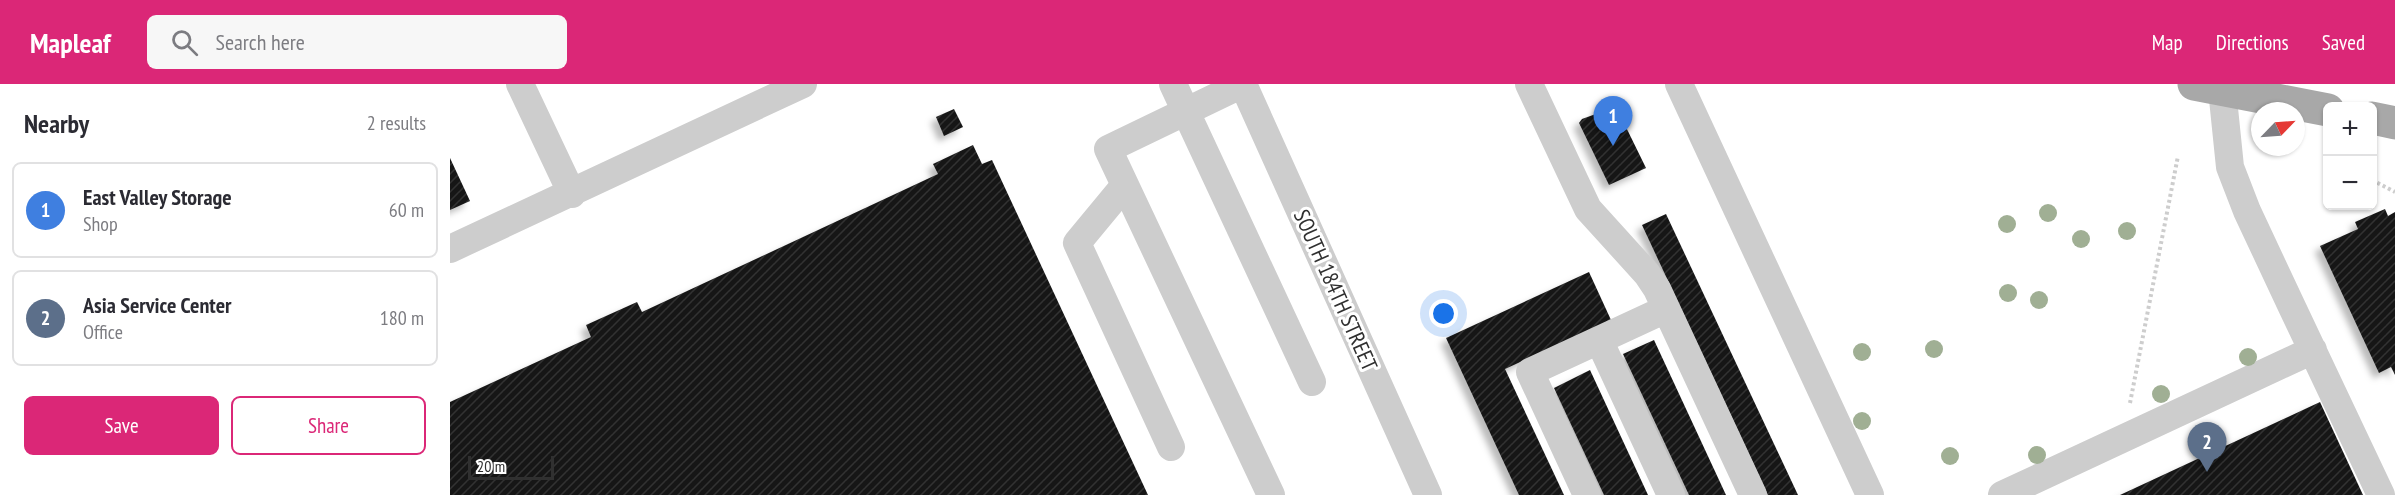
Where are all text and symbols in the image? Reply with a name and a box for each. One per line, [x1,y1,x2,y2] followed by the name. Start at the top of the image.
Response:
[147,15,567,69] search box
[30,24,111,61] text: Mapleaf
[168,26,201,59] icon: search
[216,28,305,56] text: Search here
[2152,29,2183,56] text: Map
[2216,29,2289,56] text: Directions
[2322,29,2365,56] text: Saved
[1594,97,1632,146] pin: 1
[2251,102,2305,156] north arrow
[2323,102,2377,210] map controls
[2323,102,2377,156] button: +
[24,107,89,140] text: Nearby
[367,110,426,136] text: 2 results
[2323,156,2377,210] button: −
[83,183,232,211] text: East Valley Storage
[41,197,50,223] text: 1
[389,197,424,223] text: 60 m
[1288,205,1384,375] street label: SOUTH 184TH STREET
[83,211,118,237] text: Shop
[83,291,232,319] text: Asia Service Center
[1429,299,1458,328] your location
[41,305,50,331] text: 2
[380,305,424,331] text: 180 m
[83,319,123,345] text: Office
[24,396,219,455] button: Save
[231,396,426,455] button: Share
[2188,422,2226,472] pin: 2
[468,453,554,480] scale bar
[477,456,505,476] text: 20 m

